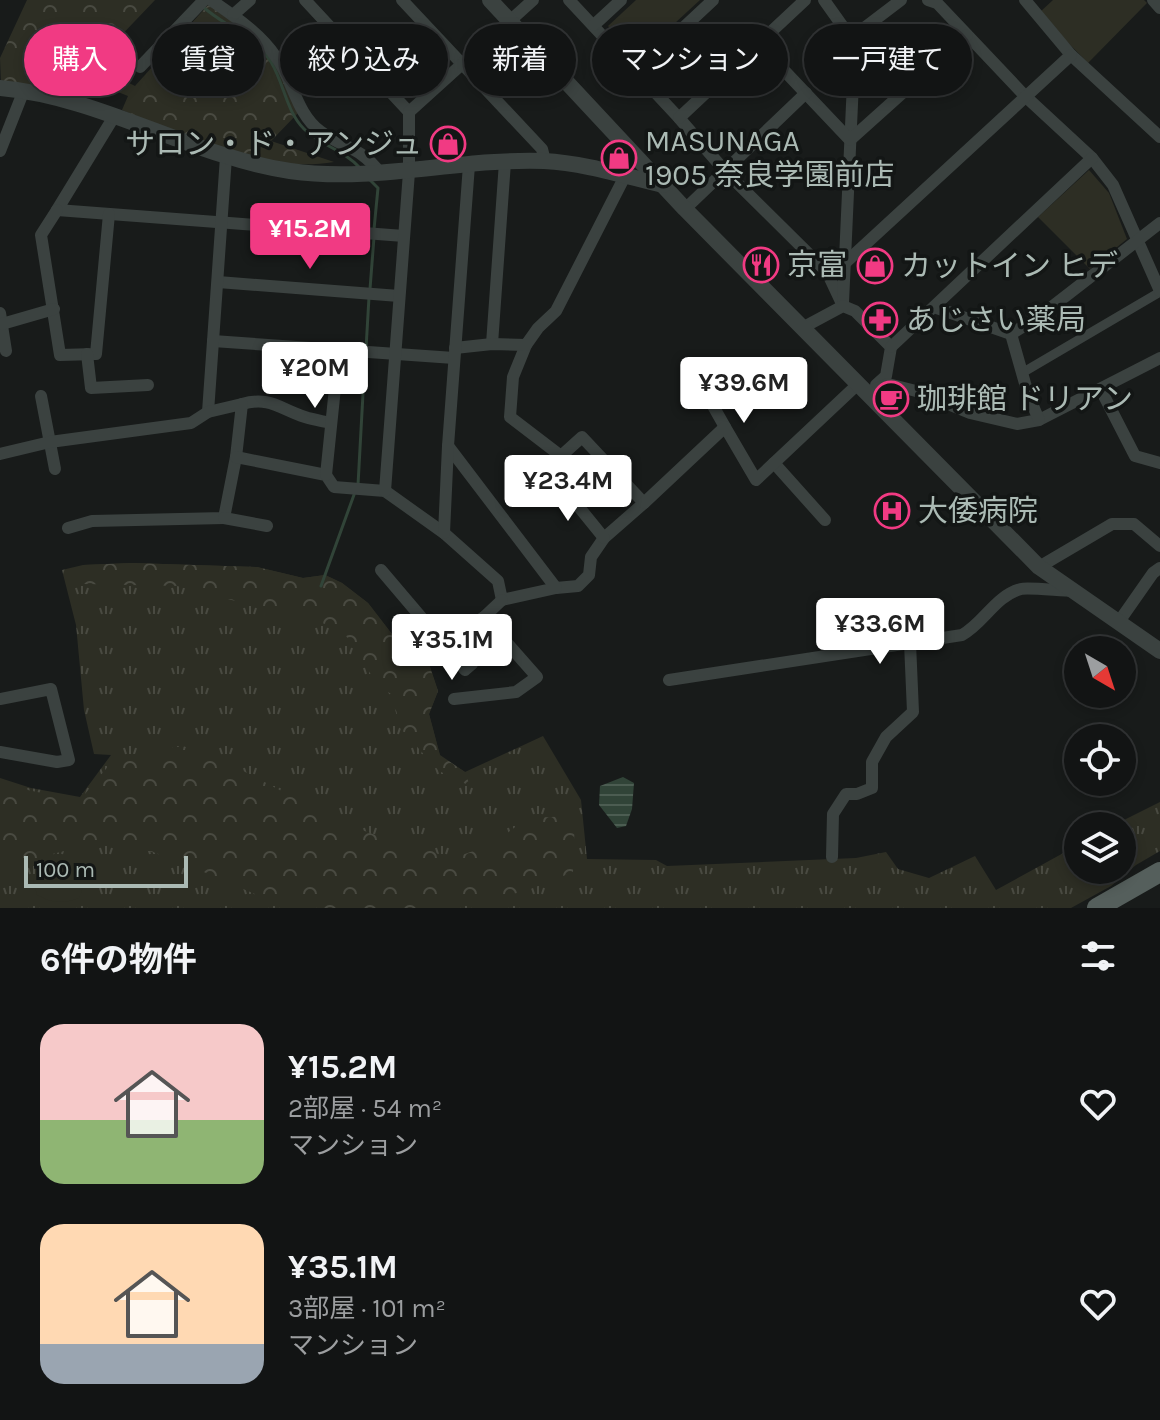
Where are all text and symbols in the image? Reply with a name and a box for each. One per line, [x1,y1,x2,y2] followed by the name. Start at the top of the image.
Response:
[24,24,136,96] chip: 購入
[152,24,264,96] chip: 賃貸
[280,24,448,96] chip: 絞り込み
[464,24,576,96] chip: 新着
[592,24,788,96] chip: マンション
[804,24,972,96] chip: 一戸建て
[645,123,894,193] place label: MASUNAGA 1905 奈良学園前店
[429,125,467,163] shop icon: サロン・ド・アンジュ
[125,126,422,162] place label: サロン・ド・アンジュ
[600,139,638,177] shop icon: MASUNAGA 1905 奈良学園前店
[245,203,375,271] pin: ¥15.2M
[268,213,352,244] text: ¥15.2M
[742,246,780,284] restaurant icon: 京富
[787,247,847,283] place label: 京富
[856,247,894,285] shop icon: カットイン ヒデ
[901,248,1118,284] place label: カットイン ヒデ
[861,301,899,339] pharmacy icon: あじさい薬局
[906,302,1086,338] place label: あじさい薬局
[268,342,362,410] pin: ¥20M
[280,352,350,383] text: ¥20M
[679,357,809,425] pin: ¥39.6M
[698,367,790,398] text: ¥39.6M
[872,380,910,418] cafe icon: 珈琲館 ドリアン
[917,381,1133,417] place label: 珈琲館 ドリアン
[503,455,633,523] pin: ¥23.4M
[523,465,613,496] text: ¥23.4M
[873,492,911,530] hospital icon: 大倭病院
[918,493,1038,529] place label: 大倭病院
[815,598,945,666] pin: ¥33.6M
[834,608,926,639] text: ¥33.6M
[387,614,517,682] pin: ¥35.1M
[410,624,494,655] text: ¥35.1M
[1064,636,1136,708] north arrow
[1064,636,1136,884] map controls
[1064,724,1136,796] button: locate
[1064,812,1136,884] button: layers
[24,852,188,888] scale bar
[36,857,95,883] text: 100 m
[1076,934,1120,978] icon: filters
[40,940,197,980] text: 6件の物件
[288,1047,397,1087] text: ¥15.2M
[104,1056,200,1152] icon: home
[1076,1082,1120,1126] icon: heart
[288,1093,442,1124] text: 2部屋 · 54 m²
[288,1130,418,1161] text: マンション
[288,1247,398,1287] text: ¥35.1M
[104,1256,200,1352] icon: home
[1076,1282,1120,1326] icon: heart
[288,1293,446,1324] text: 3部屋 · 101 m²
[288,1330,418,1361] text: マンション

